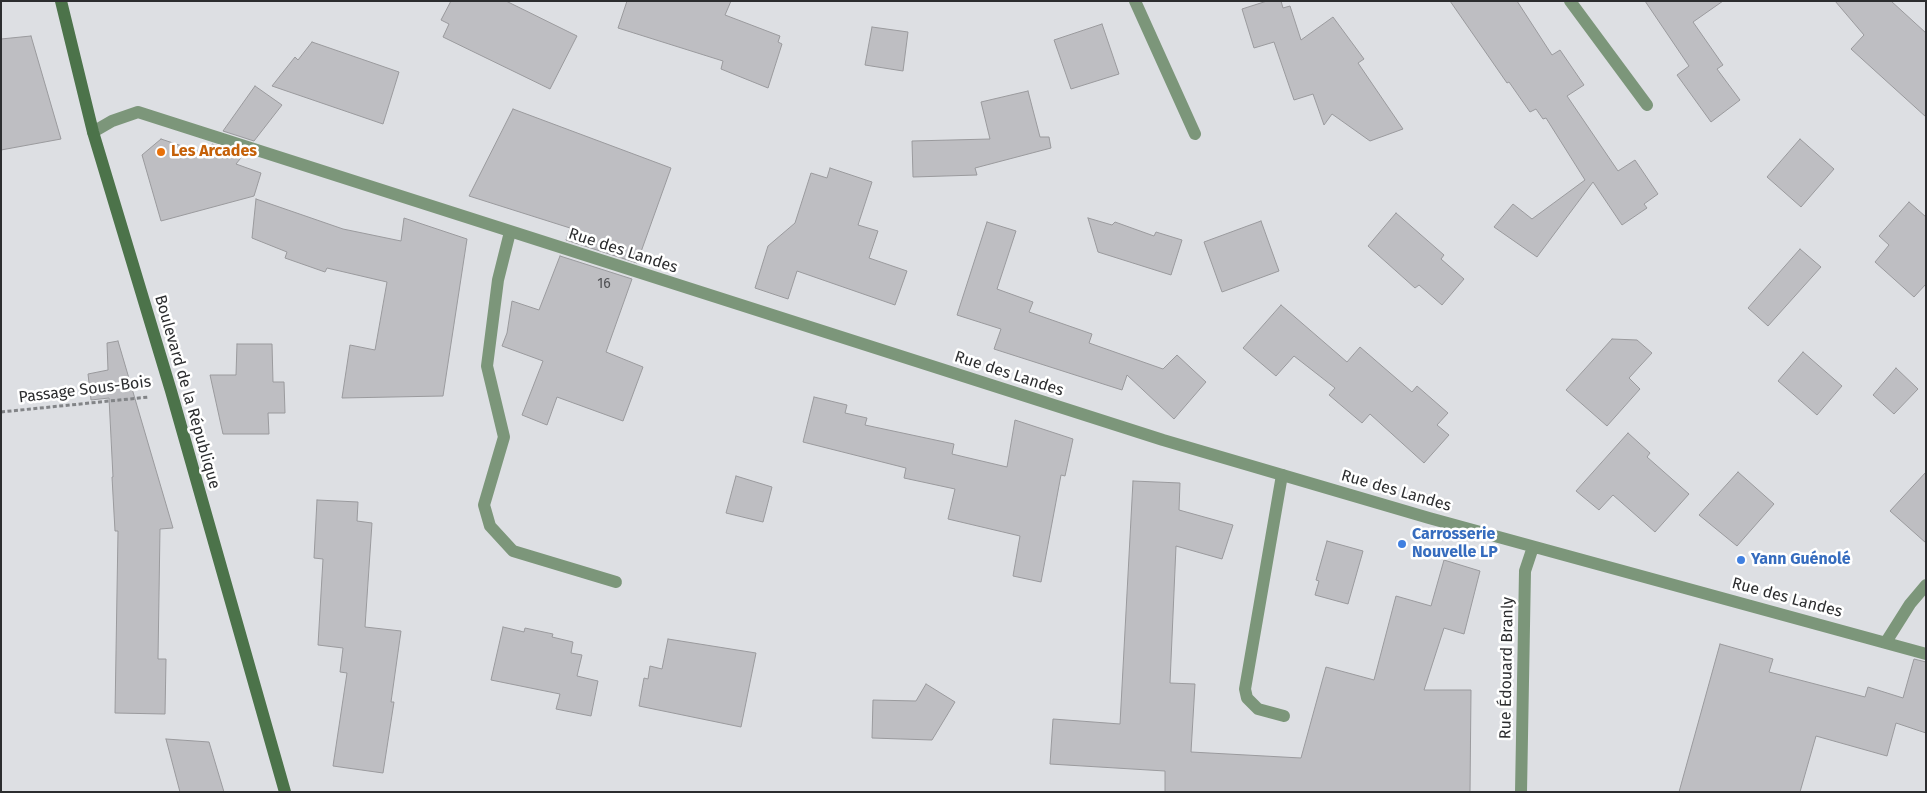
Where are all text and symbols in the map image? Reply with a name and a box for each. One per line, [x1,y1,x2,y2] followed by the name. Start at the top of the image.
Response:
[171,142,257,162] place label: Les Arcades
[155,146,167,158] marker: Les Arcades
[566,224,680,278] street label: Rue des Landes
[597,276,611,292] house number: 16
[150,293,224,491] street label: Boulevard de la République
[952,347,1066,401] street label: Rue des Landes
[18,372,152,408] street label: Passage Sous-Bois
[1339,466,1453,516] street label: Rue des Landes
[1412,525,1498,563] place label: Carrosserie Nouvelle LP
[1396,538,1408,550] marker: Carrosserie Nouvelle LP
[1751,550,1851,570] place label: Yann Guénolé
[1735,554,1747,566] marker: Yann Guénolé
[1730,574,1844,622] street label: Rue des Landes
[1496,597,1518,739] street label: Rue Édouard Branly

